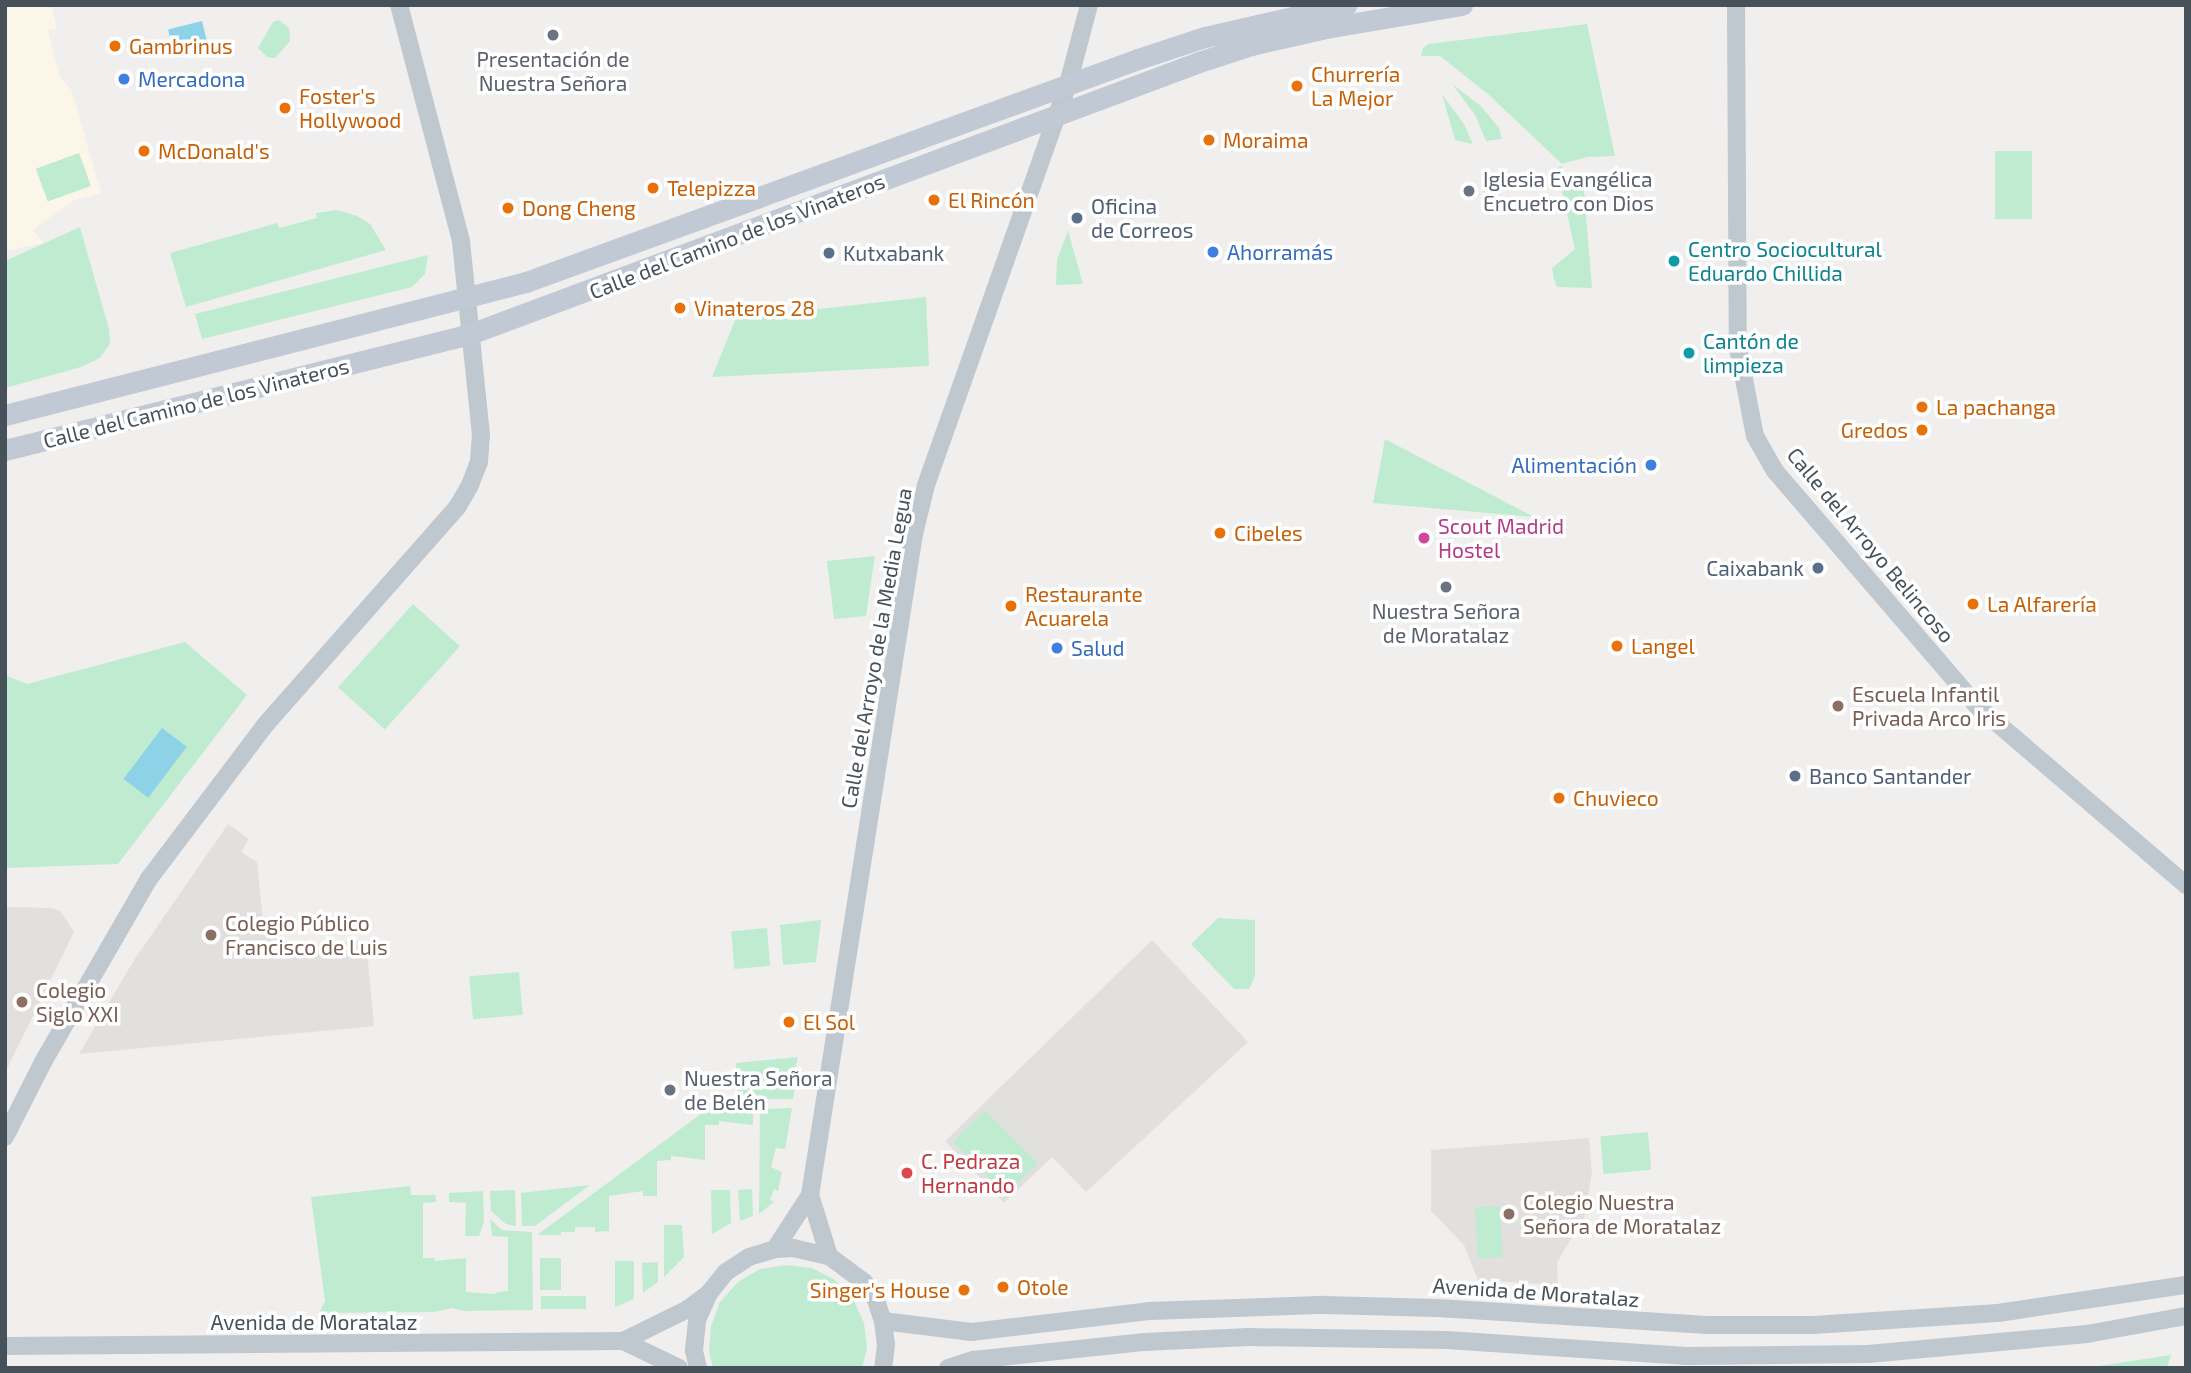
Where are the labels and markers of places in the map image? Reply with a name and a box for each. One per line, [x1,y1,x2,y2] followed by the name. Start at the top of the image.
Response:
[545,27,561,43] marker: Presentación de Nuestra Señora
[129,33,233,59] place label: Gambrinus
[107,38,123,54] marker: Gambrinus
[476,46,630,96] place label: Presentación de Nuestra Señora
[1311,61,1400,111] place label: Churrería La Mejor
[138,66,245,92] place label: Mercadona
[116,71,132,87] marker: Mercadona
[1289,78,1305,94] marker: Churrería La Mejor
[299,83,401,133] place label: Foster's Hollywood
[277,100,293,116] marker: Foster's Hollywood
[1223,127,1308,153] place label: Moraima
[1201,132,1217,148] marker: Moraima
[158,138,270,164] place label: McDonald's
[136,143,152,159] marker: McDonald's
[1483,166,1654,216] place label: Iglesia Evangélica Encuetro con Dios
[667,175,756,201] place label: Telepizza
[645,180,661,196] marker: Telepizza
[1461,183,1477,199] marker: Iglesia Evangélica Encuetro con Dios
[948,187,1035,213] place label: El Rincón
[926,192,942,208] marker: El Rincón
[1091,193,1193,243] place label: Oficina de Correos
[522,195,636,221] place label: Dong Cheng
[500,200,516,216] marker: Dong Cheng
[1069,210,1085,226] marker: Oficina de Correos
[1688,236,1882,286] place label: Centro Sociocultural Eduardo Chillida
[1227,239,1333,265] place label: Ahorramás
[843,240,944,266] place label: Kutxabank
[1205,244,1221,260] marker: Ahorramás
[821,245,837,261] marker: Kutxabank
[1666,253,1682,269] marker: Centro Sociocultural Eduardo Chillida
[694,295,815,321] place label: Vinateros 28
[672,300,688,316] marker: Vinateros 28
[1703,328,1799,378] place label: Cantón de limpieza
[1681,345,1697,361] marker: Cantón de limpieza
[1936,394,2056,420] place label: La pachanga
[1914,399,1930,415] marker: La pachanga
[1841,417,1908,443] place label: Gredos
[1914,422,1930,438] marker: Gredos
[1511,452,1637,478] place label: Alimentación
[1643,457,1659,473] marker: Alimentación
[1438,513,1564,563] place label: Scout Madrid Hostel
[1234,520,1303,546] place label: Cibeles
[1212,525,1228,541] marker: Cibeles
[1416,530,1432,546] marker: Scout Madrid Hostel
[1706,555,1804,581] place label: Caixabank
[1810,560,1826,576] marker: Caixabank
[1438,579,1454,595] marker: Nuestra Señora de Moratalaz
[1025,581,1143,631] place label: Restaurante Acuarela
[1987,591,2097,617] place label: La Alfarería
[1965,596,1981,612] marker: La Alfarería
[1003,598,1019,614] marker: Restaurante Acuarela
[1372,598,1520,648] place label: Nuestra Señora de Moratalaz
[1631,633,1695,659] place label: Langel
[1071,635,1125,661] place label: Salud
[1609,638,1625,654] marker: Langel
[1049,640,1065,656] marker: Salud
[1852,681,2007,731] place label: Escuela Infantil Privada Arco Iris
[1830,698,1846,714] marker: Escuela Infantil Privada Arco Iris
[1809,763,1971,789] place label: Banco Santander
[1787,768,1803,784] marker: Banco Santander
[1573,785,1659,811] place label: Chuvieco
[1551,790,1567,806] marker: Chuvieco
[225,910,388,960] place label: Colegio Público Francisco de Luis
[203,927,219,943] marker: Colegio Público Francisco de Luis
[36,977,119,1027] place label: Colegio Siglo XXI
[14,994,30,1010] marker: Colegio Siglo XXI
[803,1009,856,1035] place label: El Sol
[781,1014,797,1030] marker: El Sol
[684,1065,832,1115] place label: Nuestra Señora de Belén
[662,1082,678,1098] marker: Nuestra Señora de Belén
[921,1148,1020,1198] place label: C. Pedraza Hernando
[899,1165,915,1181] marker: C. Pedraza Hernando
[1523,1189,1721,1239] place label: Colegio Nuestra Señora de Moratalaz
[1501,1206,1517,1222] marker: Colegio Nuestra Señora de Moratalaz
[1017,1274,1068,1300] place label: Otole
[810,1277,950,1303] place label: Singer's House
[995,1279,1011,1295] marker: Otole
[956,1282,972,1298] marker: Singer's House

